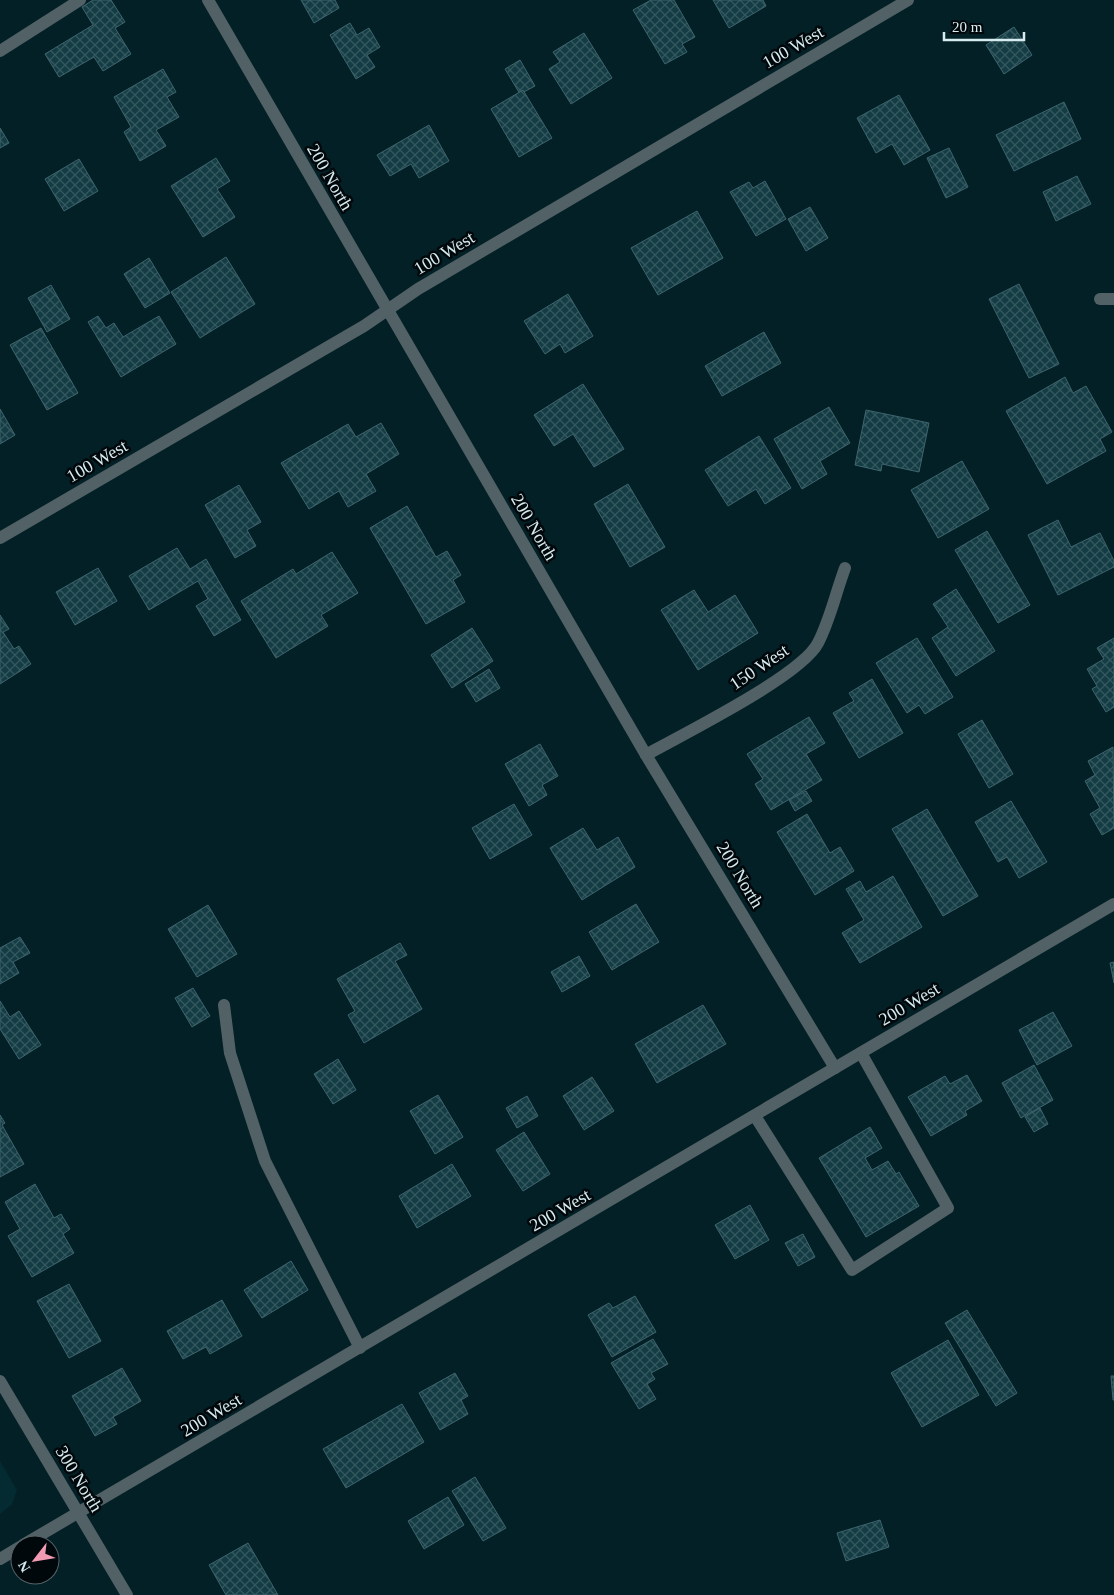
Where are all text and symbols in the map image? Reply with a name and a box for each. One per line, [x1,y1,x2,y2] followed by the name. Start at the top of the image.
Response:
[944,10,1024,42] scale bar
[952,19,983,35] text: 20 m
[759,22,827,72] street label: 100 West
[303,140,357,214] street label: 200 North
[410,227,478,279] street label: 100 West
[63,436,131,486] street label: 100 West
[507,490,561,564] street label: 200 North
[726,640,792,694] street label: 150 West
[713,838,767,912] street label: 200 North
[875,978,943,1030] street label: 200 West
[526,1185,594,1235] street label: 200 West
[177,1389,245,1441] street label: 200 West
[52,1442,106,1516] street label: 300 North
[10,1535,60,1585] north arrow
[15,1558,33,1575] text: N

